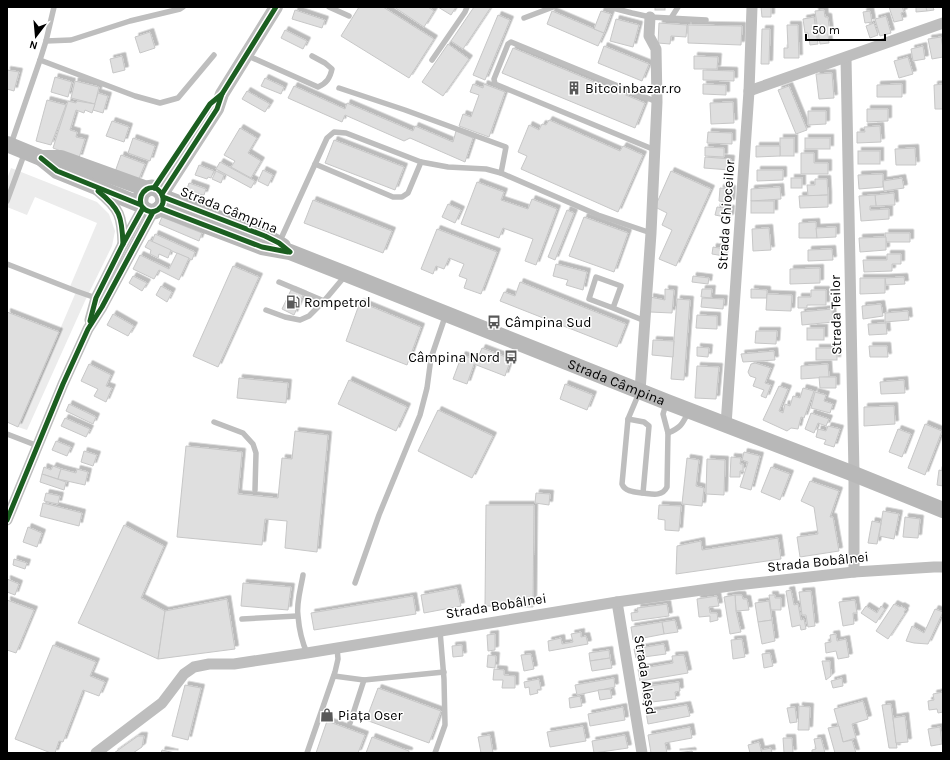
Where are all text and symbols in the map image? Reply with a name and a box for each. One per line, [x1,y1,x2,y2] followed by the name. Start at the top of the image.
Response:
[16,16,56,56] north arrow
[806,16,885,42] scale bar
[812,23,840,37] text: 50 m
[28,38,39,52] text: N
[566,80,582,96] building icon: Bitcoinbazar.ro
[585,80,681,97] place label: Bitcoinbazar.ro
[714,158,738,271] street label: Strada Ghioceilor
[178,183,280,237] street label: Strada Câmpina
[827,274,845,355] street label: Strada Teilor
[285,294,301,310] fuel station icon: Rompetrol
[304,294,371,311] place label: Rompetrol
[486,314,502,330] bus stop icon: Câmpina Sud
[505,314,591,331] place label: Câmpina Sud
[408,349,500,366] place label: Câmpina Nord
[503,349,519,365] bus stop icon: Câmpina Nord
[565,355,668,409] street label: Strada Câmpina
[766,548,870,576] street label: Strada Bobâlnei
[444,590,548,622] street label: Strada Bobâlnei
[630,634,660,716] street label: Strada Aleșd
[319,707,335,723] shop icon: Piața Oser
[338,707,404,724] place label: Piața Oser

